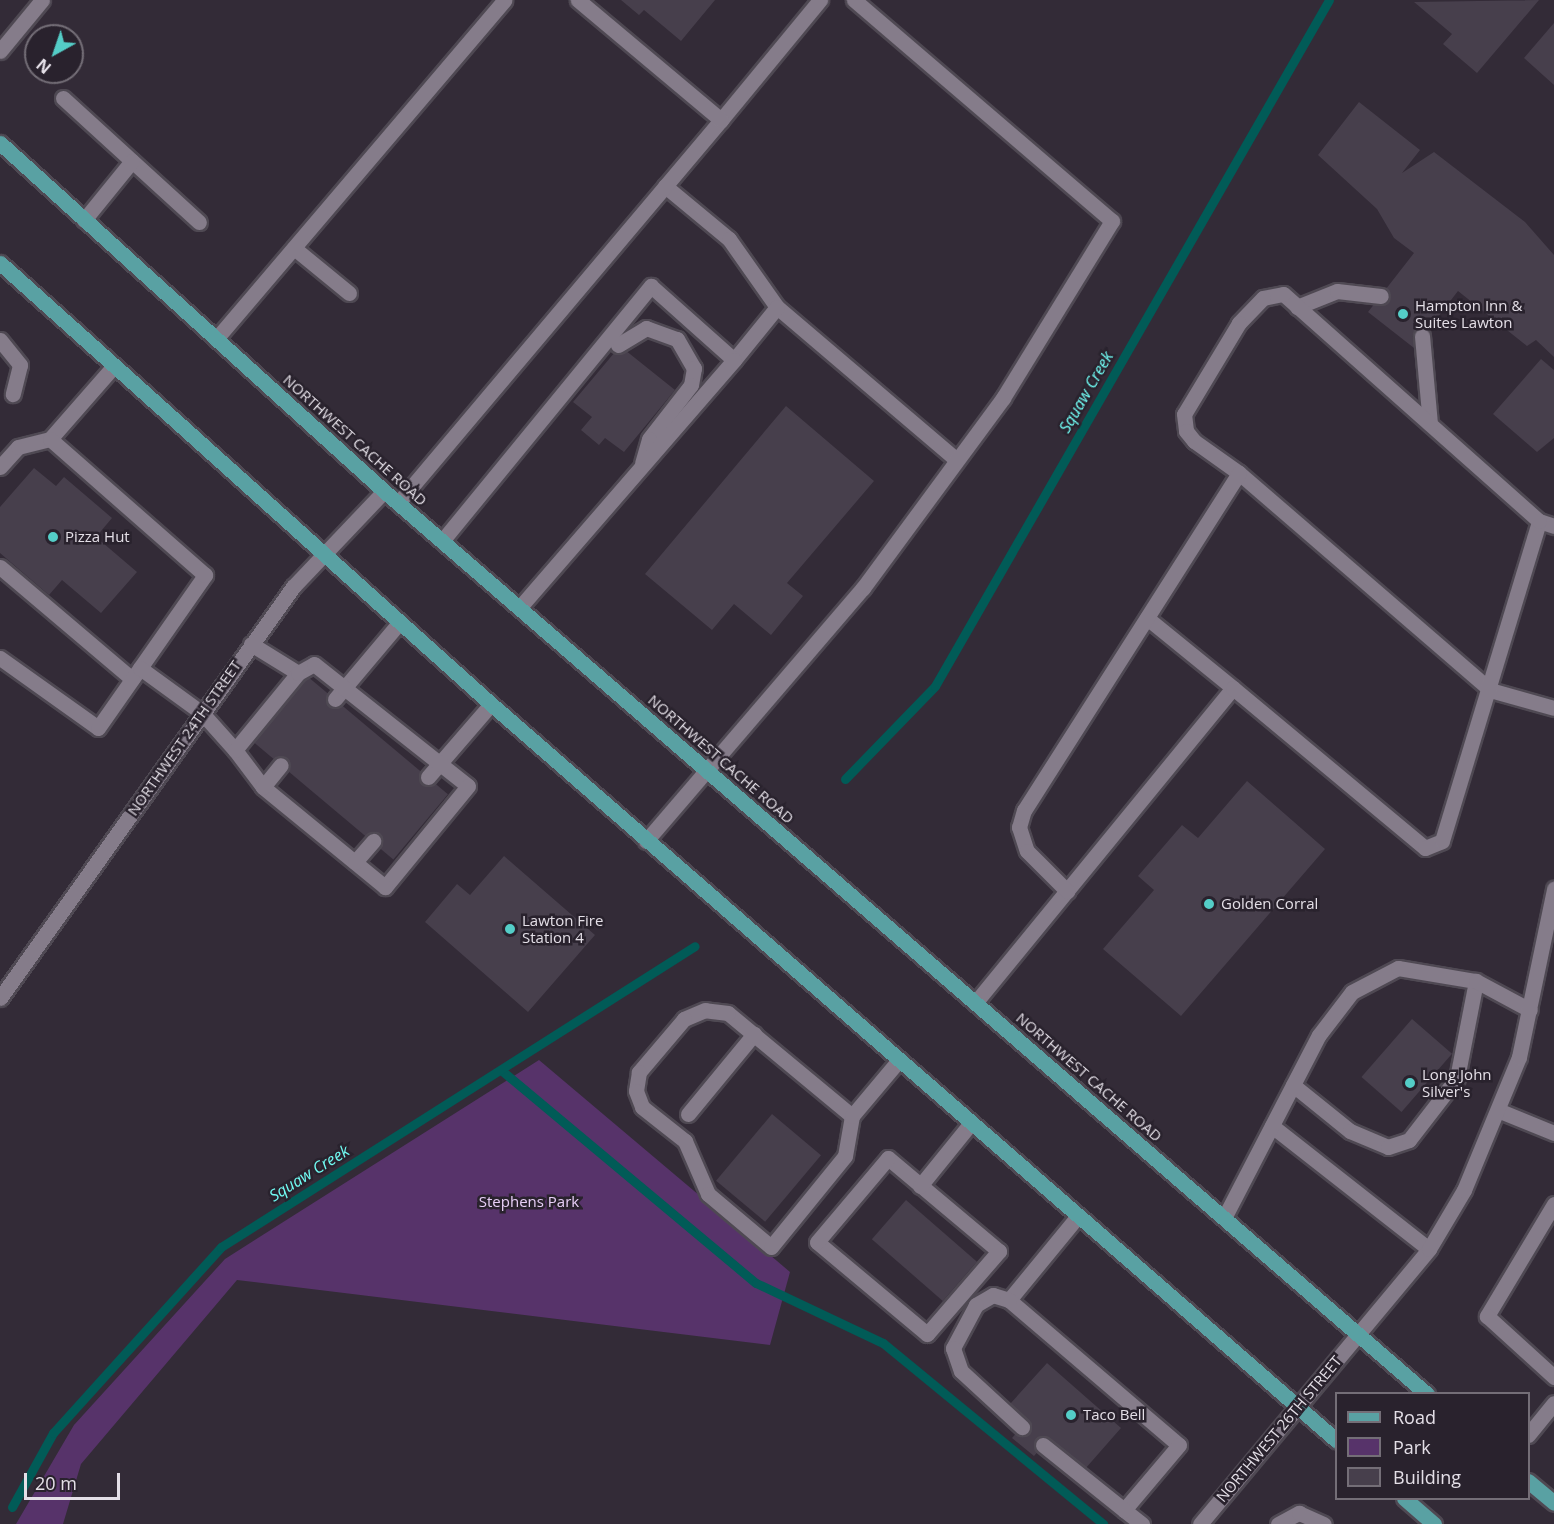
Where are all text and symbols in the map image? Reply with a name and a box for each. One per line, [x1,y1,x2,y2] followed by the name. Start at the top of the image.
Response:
[24,24,84,84] north arrow
[32,54,56,79] text: N
[1415,296,1522,331] place label: Hampton Inn & Suites Lawton
[1396,307,1410,321] marker: Hampton Inn & Suites Lawton
[1055,348,1117,436] water label: Squaw Creek
[279,371,431,509] street label: NORTHWEST CACHE ROAD
[65,528,130,546] place label: Pizza Hut
[46,530,60,544] marker: Pizza Hut
[124,657,244,819] street label: NORTHWEST 24TH STREET
[645,691,797,827] street label: NORTHWEST CACHE ROAD
[1221,895,1318,913] place label: Golden Corral
[1202,897,1216,911] marker: Golden Corral
[522,911,603,946] place label: Lawton Fire Station 4
[503,922,517,936] marker: Lawton Fire Station 4
[1013,1009,1165,1145] street label: NORTHWEST CACHE ROAD
[1422,1065,1492,1100] place label: Long John Silver's
[1403,1076,1417,1090] marker: Long John Silver's
[265,1141,353,1205] water label: Squaw Creek
[479,1193,579,1211] park label: Stephens Park
[1213,1352,1345,1506] street label: NORTHWEST 26TH STREET
[1335,1392,1530,1500] legend
[1393,1405,1436,1429] text: Road
[1083,1406,1145,1424] place label: Taco Bell
[1064,1408,1078,1422] marker: Taco Bell
[1393,1435,1431,1459] text: Park
[27,1461,123,1499] scale bar
[1393,1465,1461,1489] text: Building
[35,1471,77,1495] text: 20 m

